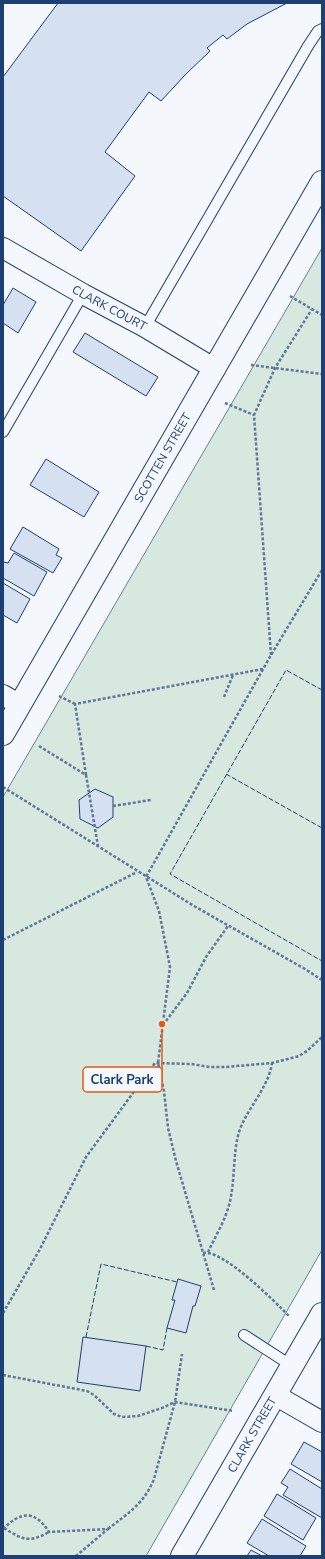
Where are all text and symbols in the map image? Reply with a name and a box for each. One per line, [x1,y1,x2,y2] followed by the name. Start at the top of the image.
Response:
[69,281,150,335] street label: CLARK COURT
[130,409,195,506] street label: SCOTTEN STREET
[83,1067,162,1092] callout: Clark Park
[90,1071,155,1089] text: Clark Park
[224,1393,281,1476] street label: CLARK STREET

